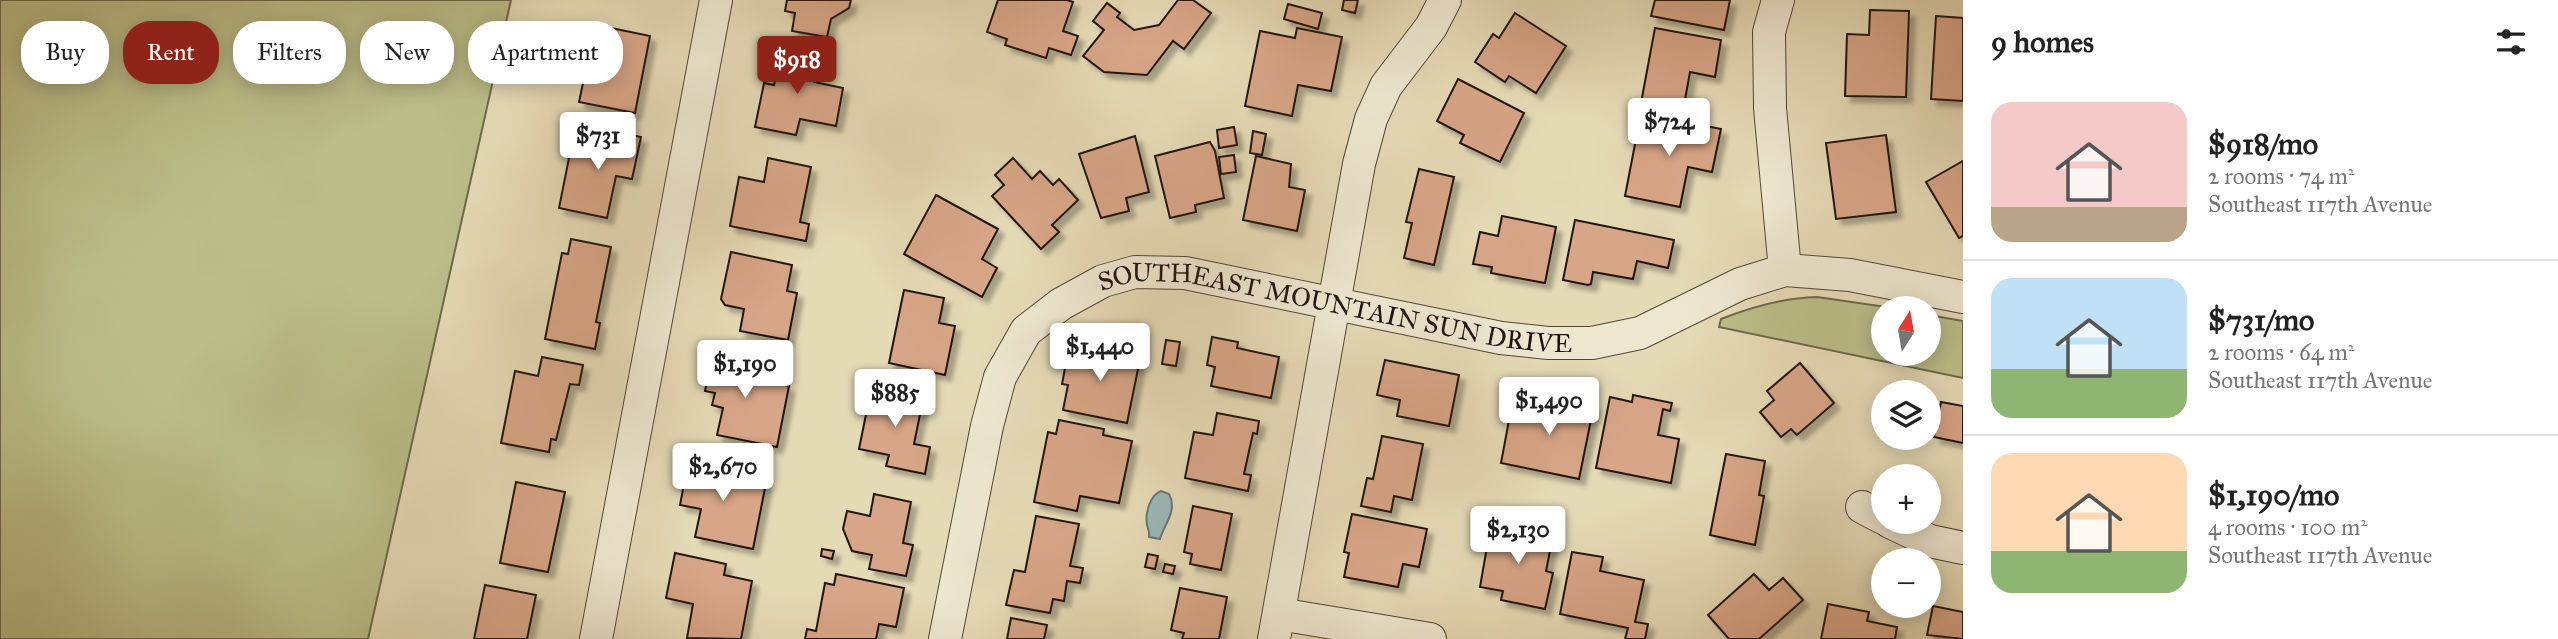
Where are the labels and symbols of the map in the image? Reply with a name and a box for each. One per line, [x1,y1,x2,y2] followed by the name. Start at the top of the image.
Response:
[756,36,838,96] pin: $918
[1628,99,1710,158] pin: $724
[557,113,639,172] pin: $731
[1094,256,1572,360] street label: SOUTHEAST MOUNTAIN SUN DRIVE
[1871,296,1941,366] north arrow
[1043,324,1157,383] pin: $1,440
[688,340,802,400] pin: $1,190
[854,370,936,429] pin: $885
[1492,378,1606,437] pin: $1,490
[666,444,780,503] pin: $2,670
[1461,506,1575,566] pin: $2,130

